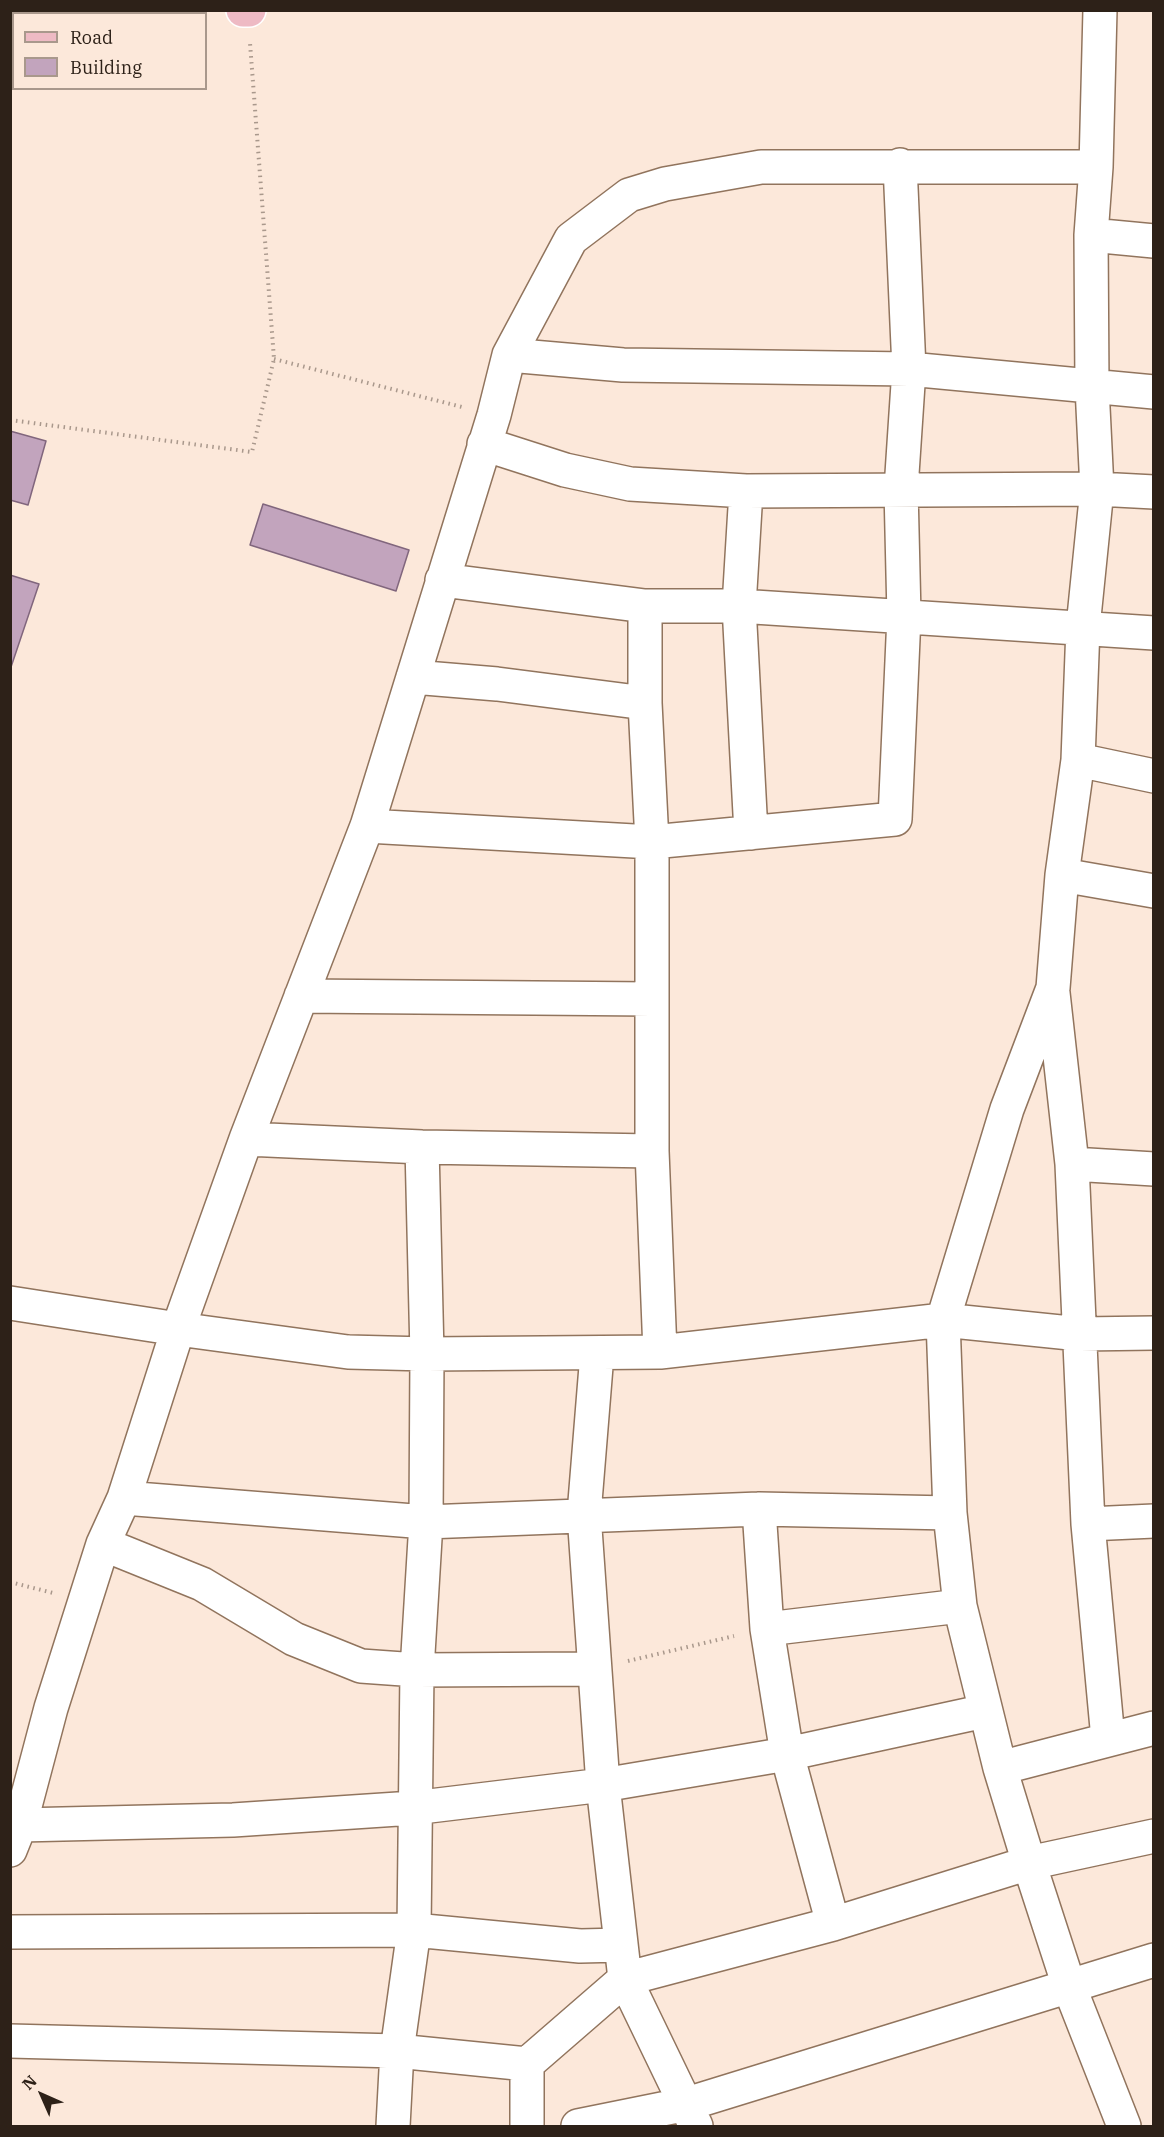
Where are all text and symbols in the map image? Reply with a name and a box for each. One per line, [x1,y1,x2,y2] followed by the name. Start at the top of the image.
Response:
[12,12,207,90] legend
[70,26,113,49] text: Road
[70,56,142,79] text: Building
[12,2065,72,2125] north arrow
[18,2071,41,2094] text: N

